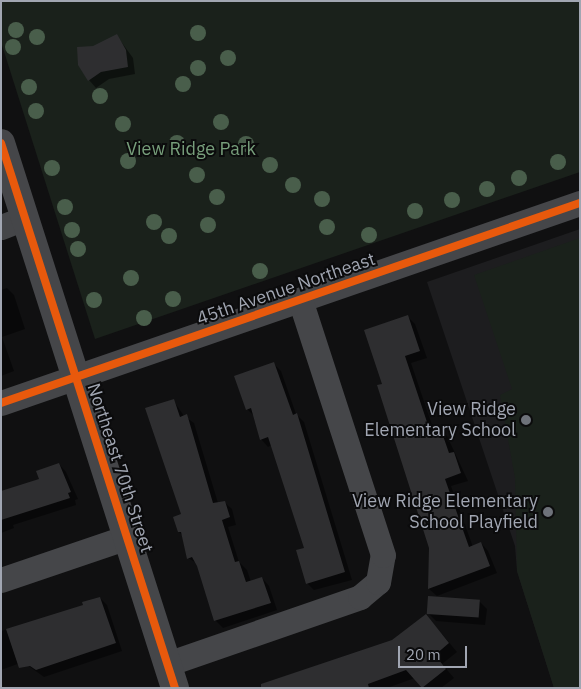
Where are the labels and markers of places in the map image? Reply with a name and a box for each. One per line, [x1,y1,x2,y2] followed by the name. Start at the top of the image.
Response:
[364,399,516,442] place label: View Ridge Elementary School
[520,414,532,426] marker: View Ridge Elementary School
[352,491,538,534] place label: View Ridge Elementary School Playfield
[542,506,554,518] marker: View Ridge Elementary School Playfield

